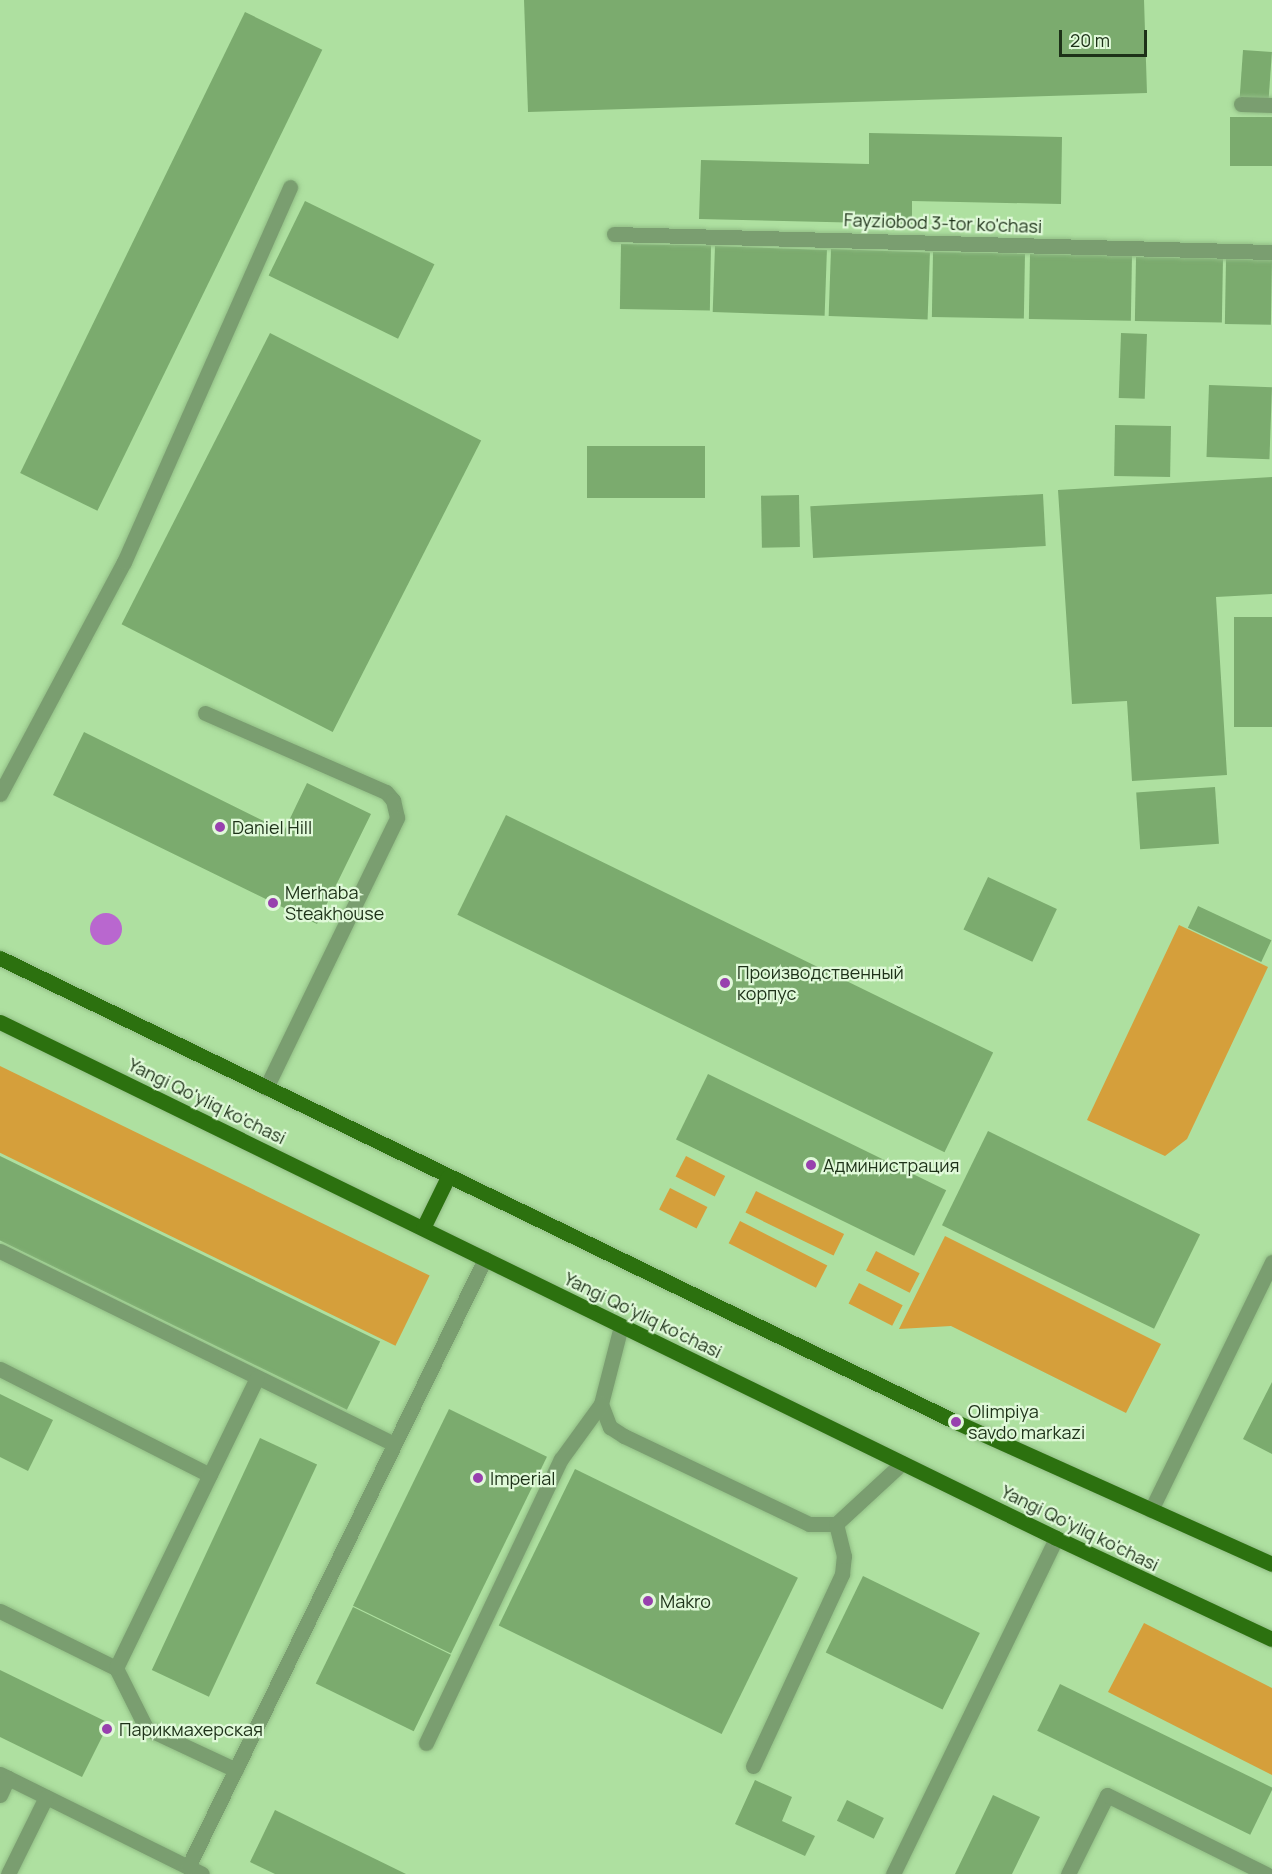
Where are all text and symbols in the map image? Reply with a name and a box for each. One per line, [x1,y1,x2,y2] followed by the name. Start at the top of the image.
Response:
[1062,18,1150,56] scale bar
[1070,28,1110,52] text: 20 m
[843,209,1043,237] street label: Fayziobod 3-tor ko'chasi
[232,816,312,838] place label: Daniel Hill
[213,820,227,834] marker: Daniel Hill
[285,882,384,924] place label: Merhaba Steakhouse
[266,896,280,910] marker: Merhaba Steakhouse
[737,962,904,1004] place label: Производственный корпус
[718,976,732,990] marker: Производственный корпус
[125,1053,289,1149] street label: Yangi Qo'yliq ko'chasi
[823,1154,960,1176] place label: Администрация
[804,1158,818,1172] marker: Администрация
[561,1267,725,1363] street label: Yangi Qo'yliq ko'chasi
[968,1401,1085,1444] place label: Olimpiya savdo markazi
[949,1415,963,1429] marker: Olimpiya savdo markazi
[490,1467,556,1489] place label: Imperial
[471,1471,485,1485] marker: Imperial
[998,1480,1162,1576] street label: Yangi Qo'yliq ko'chasi
[660,1590,711,1612] place label: Makro
[641,1594,655,1608] marker: Makro
[119,1718,263,1740] place label: Парикмахерская
[100,1722,114,1736] marker: Парикмахерская

